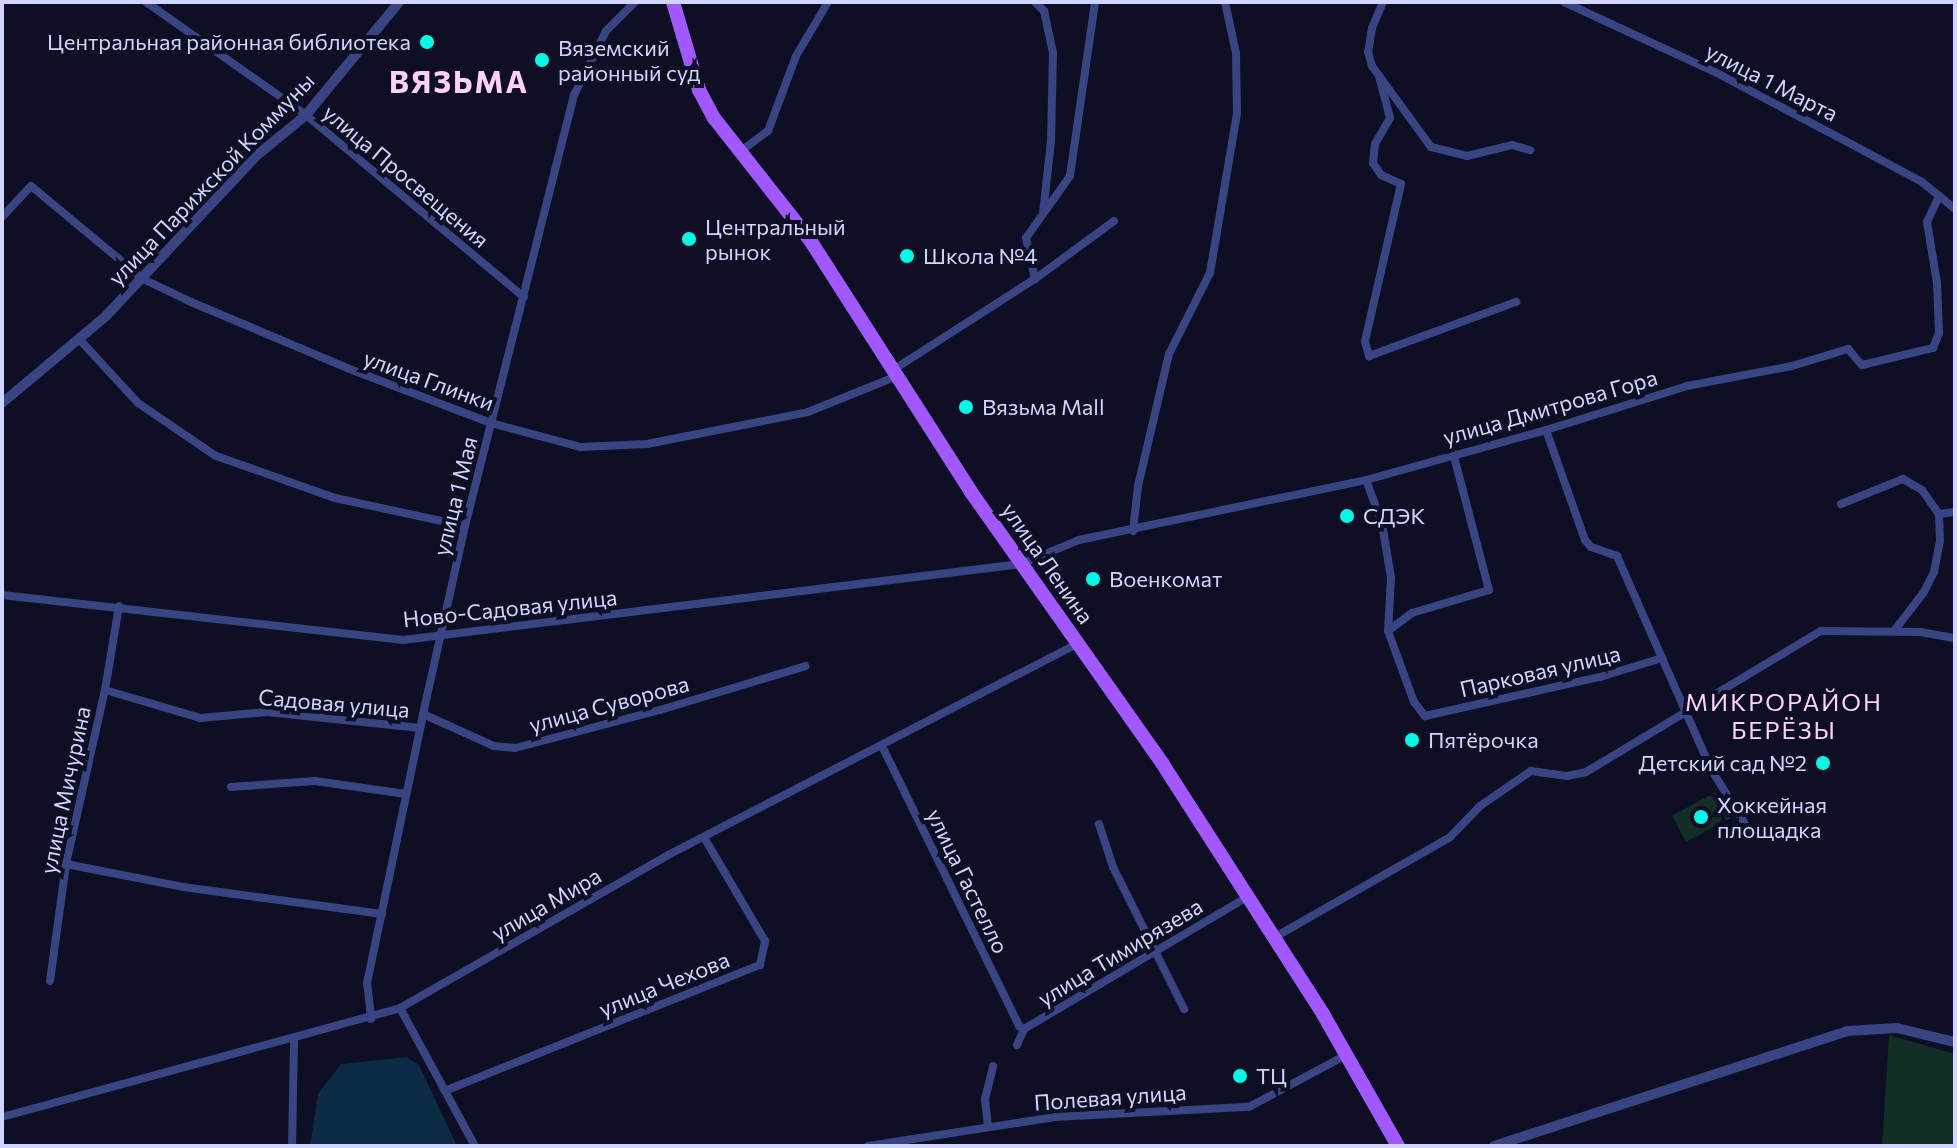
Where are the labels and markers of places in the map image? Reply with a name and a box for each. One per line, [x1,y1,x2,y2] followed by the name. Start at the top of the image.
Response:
[47,29,411,55] place label: Центральная районная библиотека
[418,33,436,51] marker: Центральная районная библиотека
[558,34,700,86] place label: Вяземский районный суд
[533,51,551,69] marker: Вяземский районный суд
[705,213,846,264] place label: Центральный рынок
[680,230,698,248] marker: Центральный рынок
[923,243,1038,269] place label: Школа №4
[898,247,916,265] marker: Школа №4
[982,394,1105,420] place label: Вязьма Mall
[957,398,975,416] marker: Вязьма Mall
[1363,503,1425,529] place label: СДЭК
[1338,507,1356,525] marker: СДЭК
[1109,566,1222,592] place label: Военкомат
[1084,570,1102,588] marker: Военкомат
[1428,727,1539,753] place label: Пятёрочка
[1403,731,1421,749] marker: Пятёрочка
[1638,750,1807,776] place label: Детский сад №2
[1814,754,1832,772] marker: Детский сад №2
[1717,791,1827,842] place label: Хоккейная площадка
[1692,808,1710,826] marker: Хоккейная площадка
[1256,1063,1287,1089] place label: ТЦ
[1231,1067,1249,1085] marker: ТЦ

